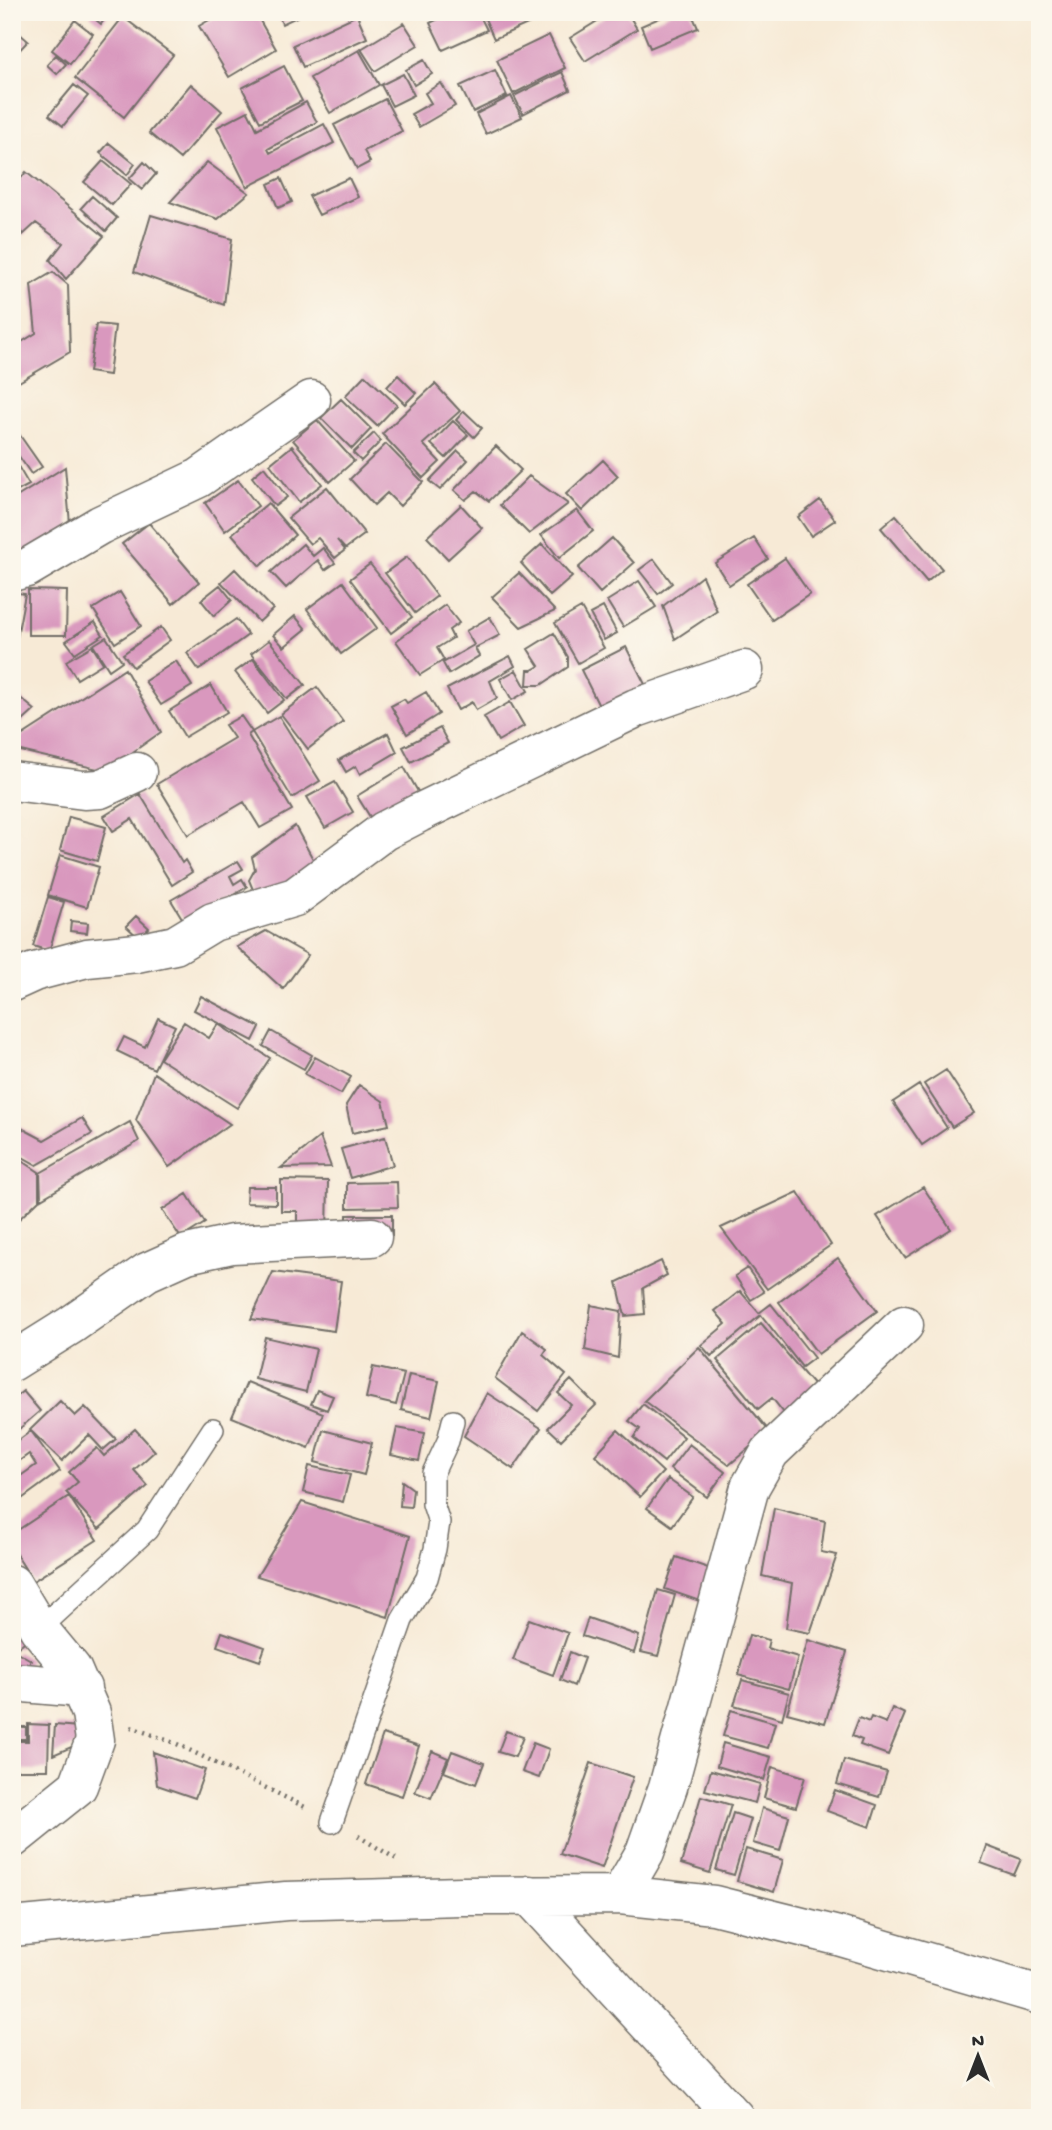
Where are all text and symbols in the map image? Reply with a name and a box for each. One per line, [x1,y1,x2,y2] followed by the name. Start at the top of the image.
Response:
[944,2022,1014,2092] north arrow
[972,2031,984,2054] text: N

